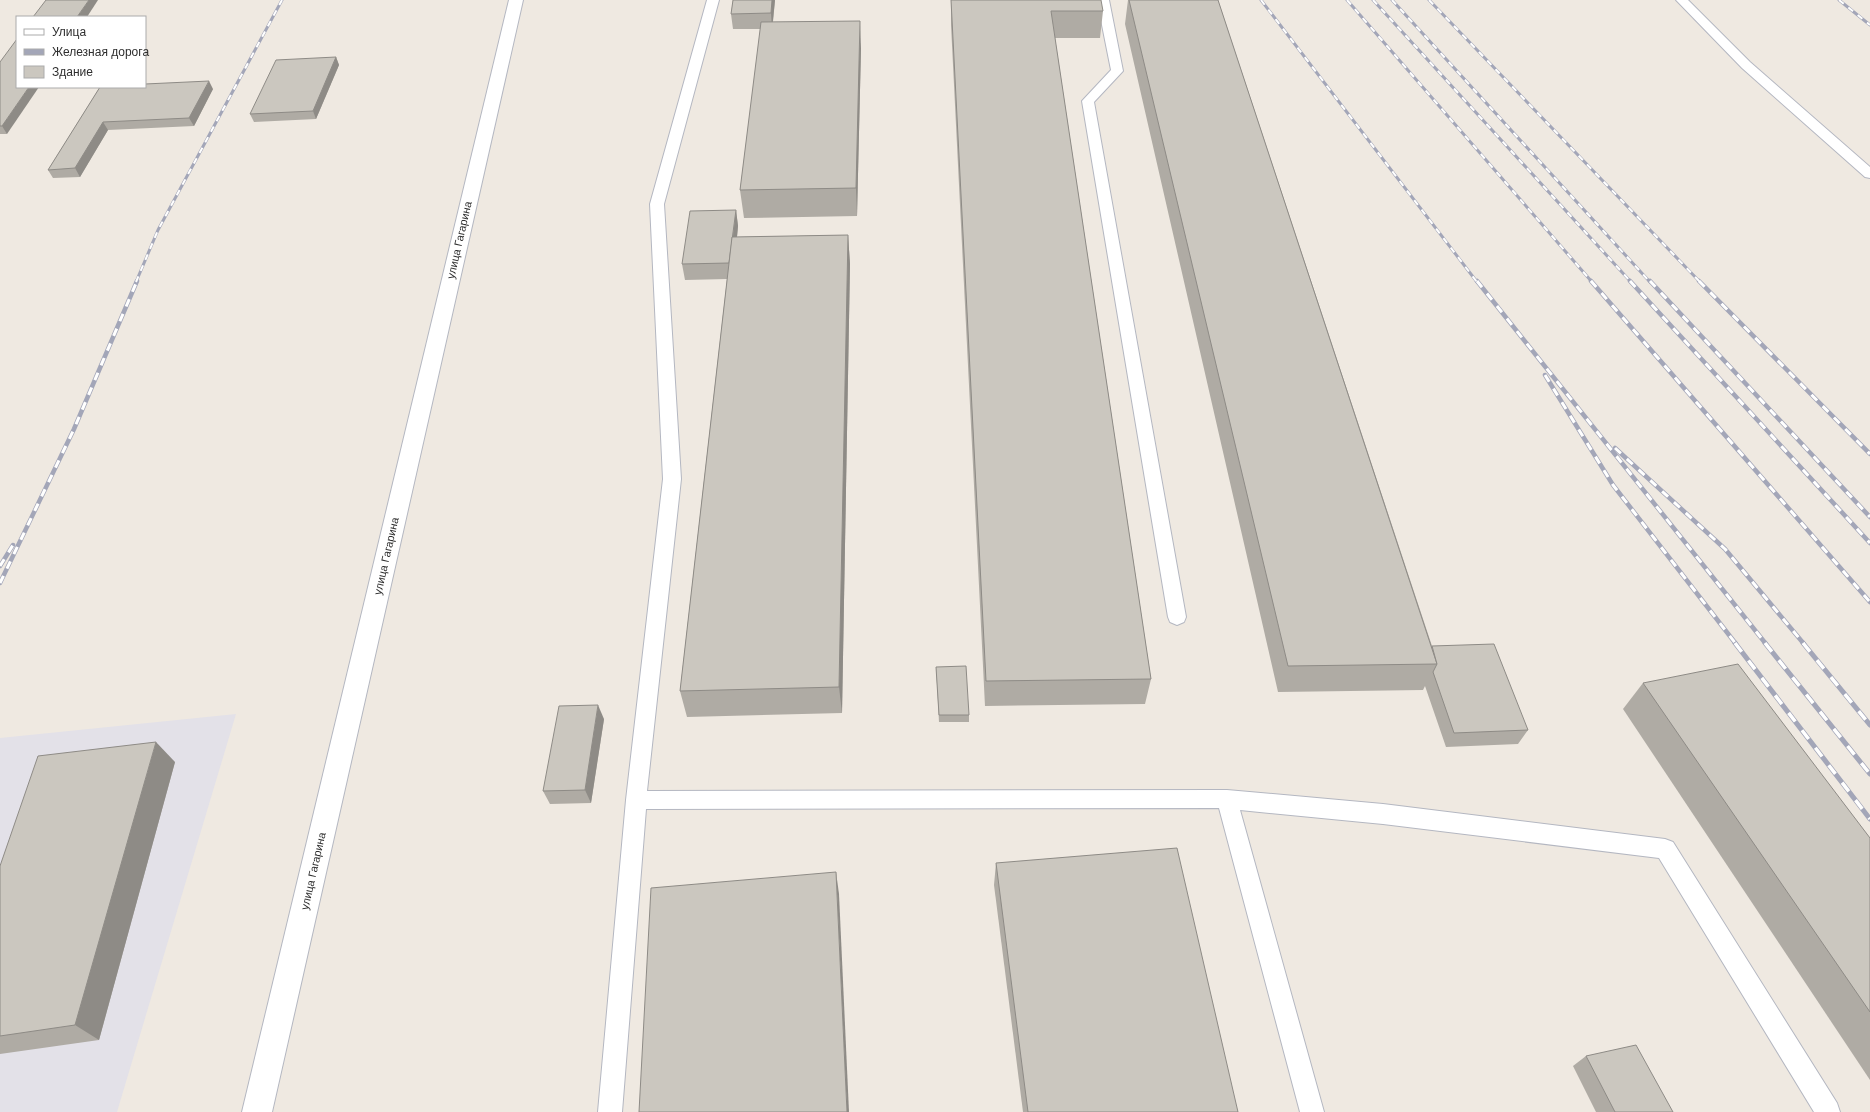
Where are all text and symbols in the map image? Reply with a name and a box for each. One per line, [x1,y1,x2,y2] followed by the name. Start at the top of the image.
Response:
[16,16,146,88] legend
[52,25,86,39] text: Улица
[52,45,149,59] text: Железная дорога
[52,65,93,79] text: Здание
[444,199,474,280] street label: улица Гагарина
[371,515,401,596] street label: улица Гагарина
[298,830,328,911] street label: улица Гагарина

